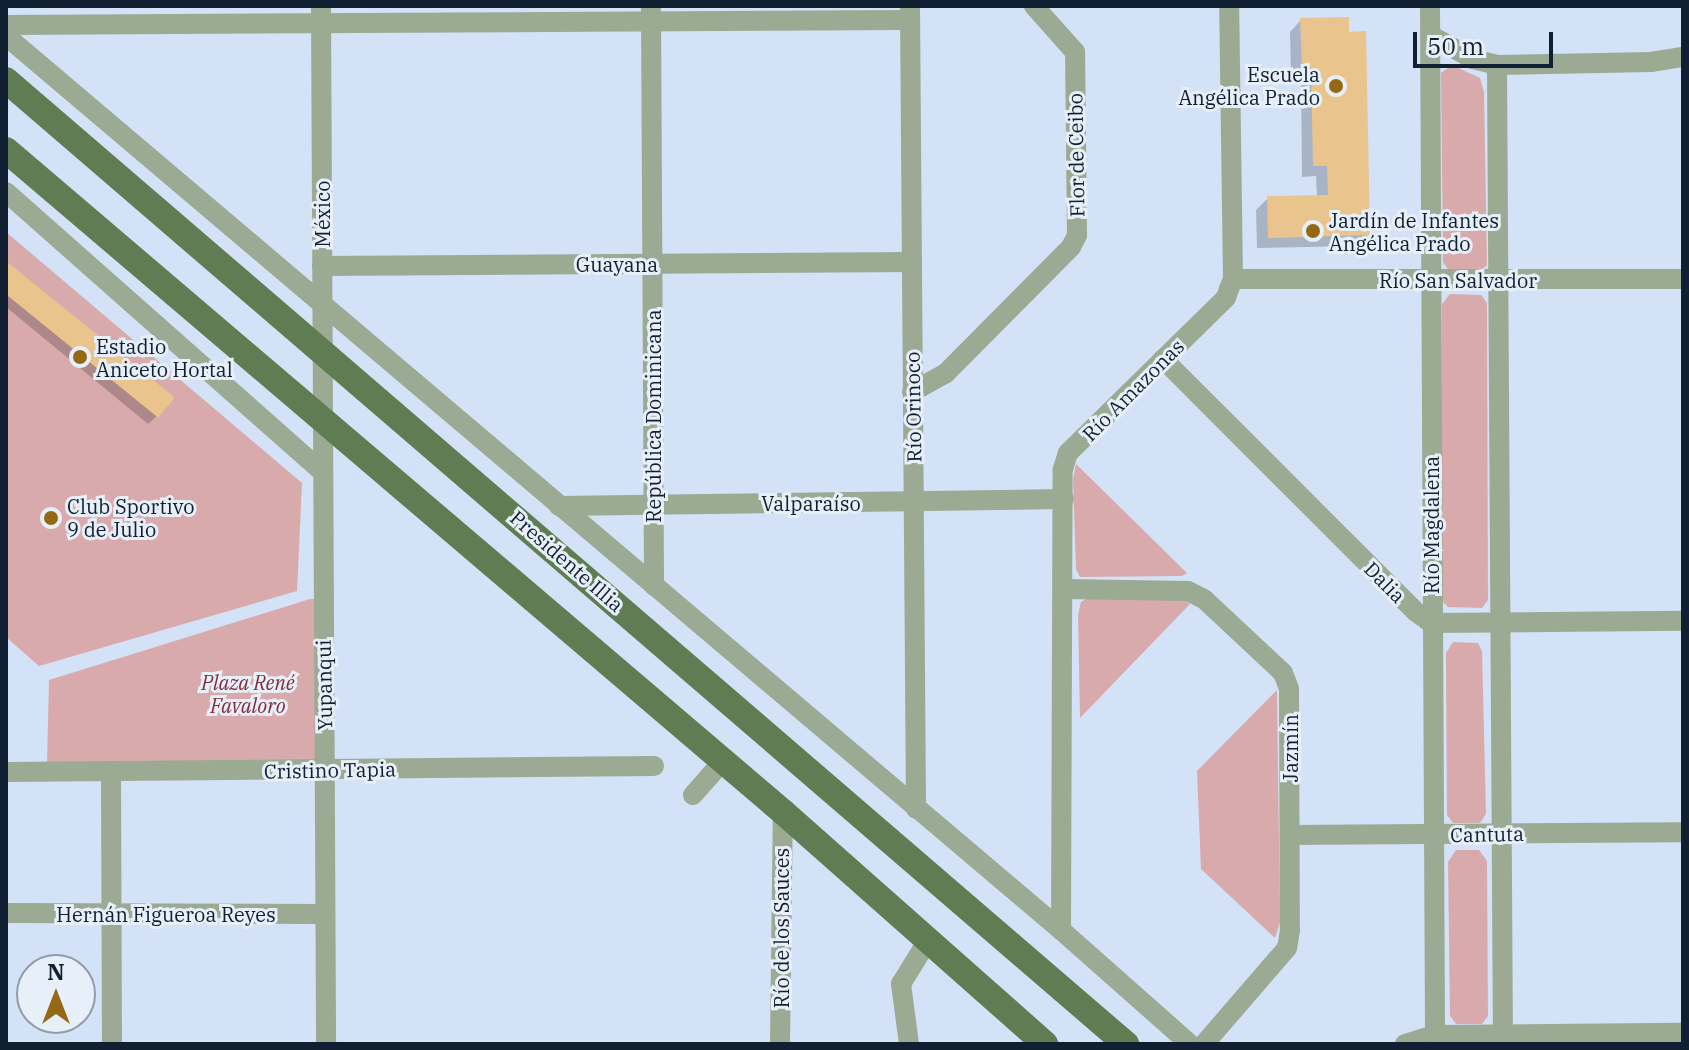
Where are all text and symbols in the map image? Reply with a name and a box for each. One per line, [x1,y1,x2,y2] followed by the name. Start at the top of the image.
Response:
[1417,16,1557,66] scale bar
[1427,30,1484,62] text: 50 m
[1178,62,1320,109] place label: Escuela Angélica Prado
[1327,77,1345,95] marker: Escuela Angélica Prado
[1063,93,1089,217] street label: Flor de Ceibo
[310,181,334,247] street label: México
[1329,208,1499,255] place label: Jardín de Infantes Angélica Prado
[1304,222,1322,240] marker: Jardín de Infantes Angélica Prado
[576,252,658,276] street label: Guayana
[1379,268,1537,292] street label: Río San Salvador
[641,309,665,523] street label: República Dominicana
[96,334,233,381] place label: Estadio Aniceto Hortal
[1077,334,1189,446] street label: Río Amazonas
[71,348,89,366] marker: Estadio Aniceto Hortal
[900,351,926,463] street label: Río Orinoco
[1419,456,1443,594] street label: Río Magdalena
[761,491,861,515] street label: Valparaíso
[67,494,195,541] place label: Club Sportivo 9 de Julio
[505,505,629,617] street label: Presidente Illia
[42,509,60,527] marker: Club Sportivo 9 de Julio
[1359,556,1411,608] street label: Dalia
[311,639,337,731] street label: Yupanqui
[201,670,295,717] park label: Plaza René Favaloro
[1278,714,1302,782] street label: Jazmín
[264,757,396,783] street label: Cristino Tapia
[1450,821,1524,847] street label: Cantuta
[769,848,793,1008] street label: Río de los Sauces
[56,902,276,926] street label: Hernán Figueroa Reyes
[16,954,96,1034] north arrow
[47,957,65,986] text: N

